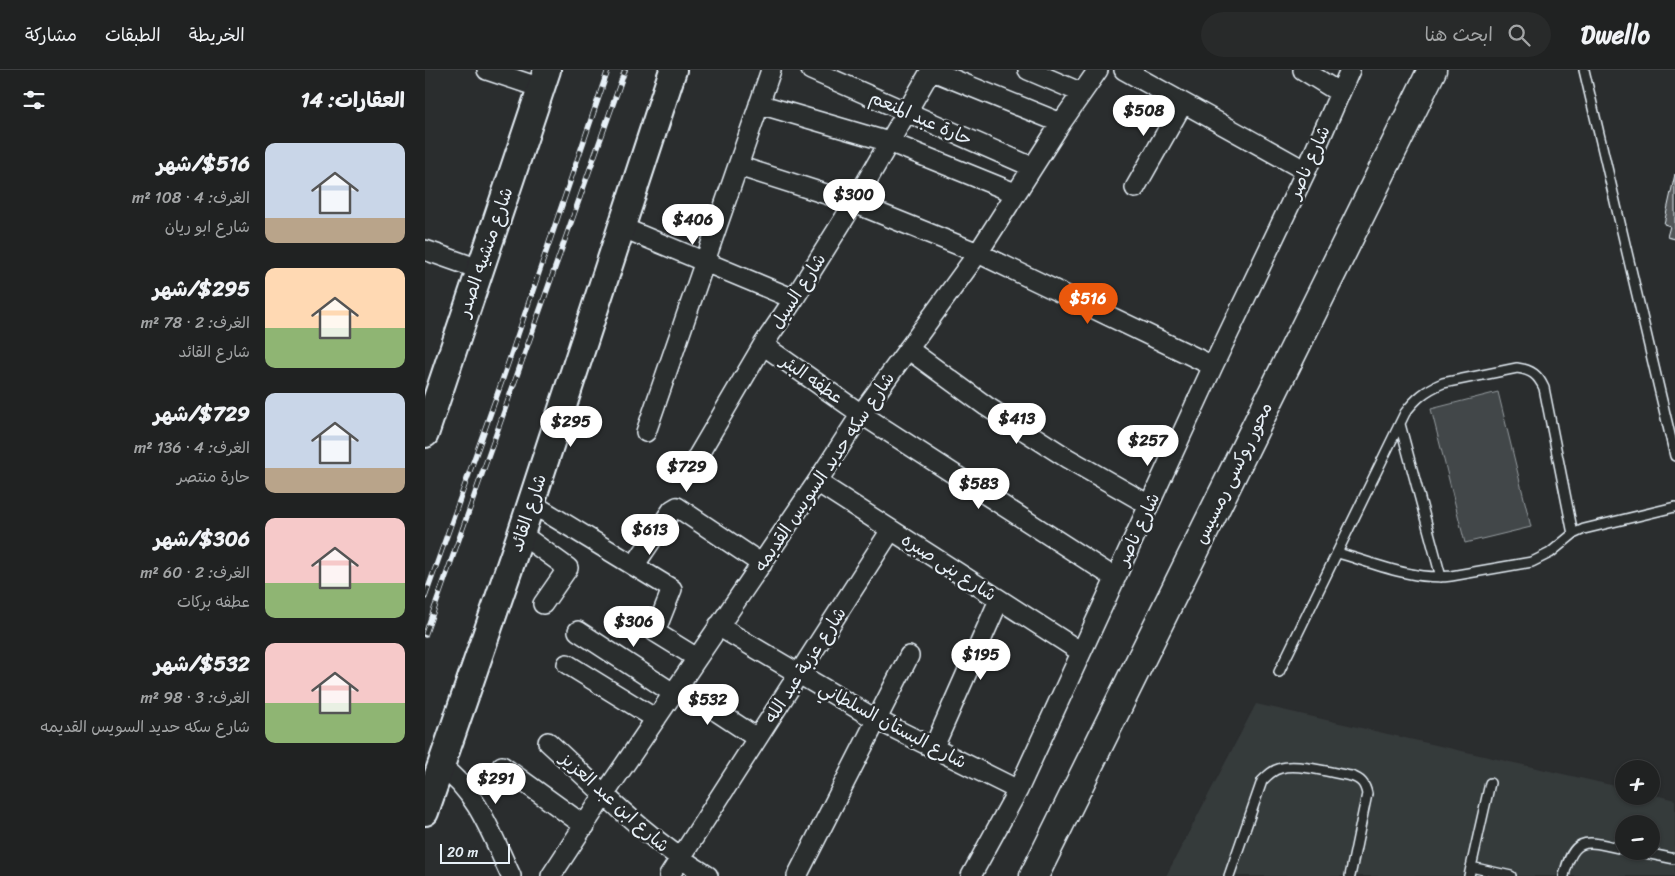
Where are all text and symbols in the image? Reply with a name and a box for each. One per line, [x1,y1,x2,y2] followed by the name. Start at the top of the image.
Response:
[1201,12,1551,57] search box
[1581,14,1650,56] text: Dwello
[1424,18,1493,51] text: ابحث هنا
[25,19,77,51] text: مشاركة
[105,19,161,51] text: الطبقات
[189,19,245,51] text: الخريطة
[1505,21,1533,49] icon: search
[301,81,405,119] text: العقارات: 14
[864,81,978,155] street label: حارة عبد المنعم
[20,86,48,114] icon: filters
[1114,94,1174,137] pin: $508
[1124,96,1164,125] text: $508
[1278,120,1339,206] street label: شارع ناصر
[157,145,250,183] text: $516/شهر
[305,163,365,223] icon: home
[824,178,884,221] pin: $300
[834,180,874,209] text: $300
[132,183,250,212] text: الغرف: 4 · 108 m²
[447,183,522,323] street label: شارع منشيه الصدر
[663,204,723,246] pin: $406
[673,205,713,234] text: $406
[165,212,250,241] text: شارع ابو ريان
[761,246,835,336] street label: شارع السيل
[153,270,250,308] text: $295/شهر
[1058,282,1118,325] pin: $516
[1070,284,1106,313] text: $516
[305,288,365,348] icon: home
[141,308,250,337] text: الغرف: 2 · 78 m²
[178,337,250,366] text: شارع القائد
[772,344,850,412] street label: عطفه البئر
[745,365,903,579] street label: شارع سكه حديد السويس القديمه
[154,395,250,433] text: $729/شهر
[1185,396,1281,550] street label: محور روكسى رمسيس
[987,402,1047,445] pin: $413
[999,404,1035,433] text: $413
[541,406,601,448] pin: $295
[551,407,591,436] text: $295
[305,413,365,473] icon: home
[1118,424,1178,467] pin: $257
[1129,426,1167,455] text: $257
[134,433,250,462] text: الغرف: 4 · 136 m²
[657,450,717,493] pin: $729
[668,452,706,481] text: $729
[177,462,250,491] text: حارة منتصر
[949,468,1009,510] pin: $583
[960,469,998,498] text: $583
[500,470,556,556] street label: شارع القائد
[1106,487,1169,573] street label: شارع ناصر
[620,514,680,556] pin: $613
[632,515,668,544] text: $613
[154,520,250,558] text: $306/شهر
[895,524,1003,610] street label: شارع بنى صبره
[305,538,365,598] icon: home
[140,558,250,587] text: الغرف: 2 · 60 m²
[177,587,250,616] text: عطفه بركات
[755,600,855,730] street label: شارع عزبة عبد الله
[604,606,664,648] pin: $306
[615,607,653,636] text: $306
[951,638,1011,681] pin: $195
[962,640,1000,669] text: $195
[154,645,250,683] text: $532/شهر
[305,663,365,723] icon: home
[813,672,973,778] street label: شارع البستان السلطاني
[140,683,250,712] text: الغرف: 3 · 98 m²
[678,684,738,726] pin: $532
[689,685,727,714] text: $532
[40,712,250,741] text: شارع سكه حديد السويس القديمه
[551,742,677,860] street label: شارع ابن عبد العزيز
[1615,760,1660,860] map controls
[1615,760,1660,805] button: +
[466,762,526,805] pin: $291
[478,764,514,793] text: $291
[1615,815,1660,860] button: −
[447,840,478,865] text: 20 m
[440,841,510,864] scale bar

